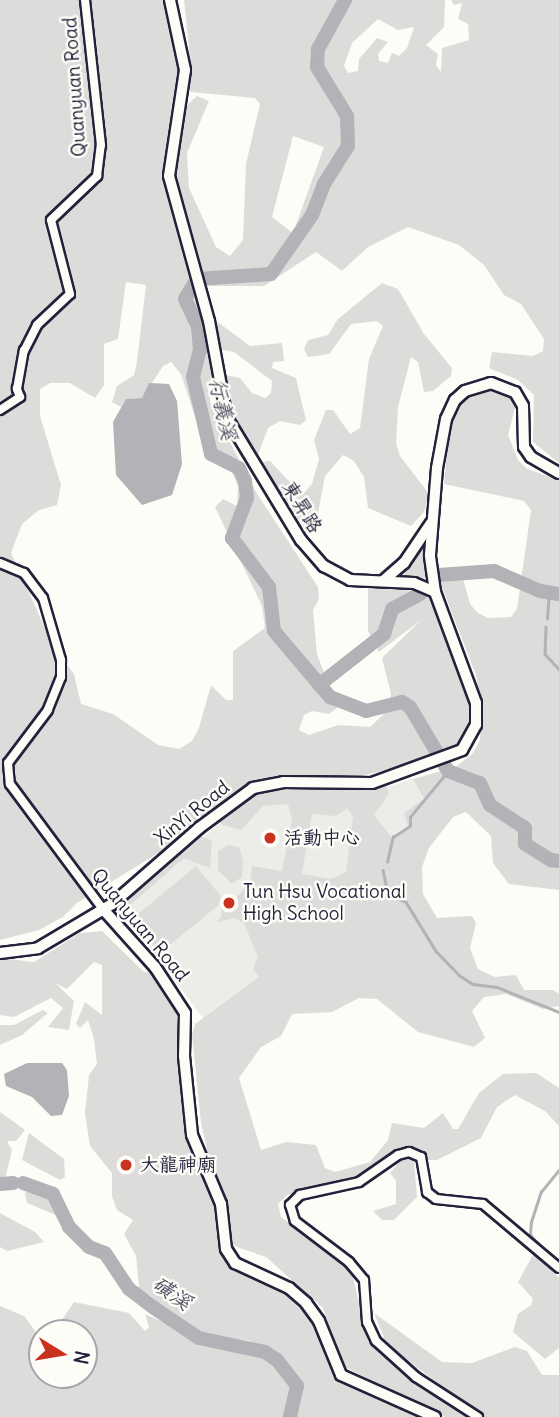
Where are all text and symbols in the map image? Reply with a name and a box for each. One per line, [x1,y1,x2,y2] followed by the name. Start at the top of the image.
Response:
[59,16,91,158] street label: Quanyuan Road
[204,376,242,442] water label: 行義溪
[277,477,327,537] street label: 東昇路
[150,776,234,850] street label: XinYi Road
[284,827,360,849] place label: 活動中心
[262,830,278,846] marker: 活動中心
[86,864,194,986] street label: Quanyuan Road
[243,881,406,925] place label: Tun Hsu Vocational High School
[221,895,237,911] marker: Tun Hsu Vocational High School
[140,1154,216,1176] place label: 大龍神廟
[118,1157,134,1173] marker: 大龍神廟
[148,1271,196,1315] water label: 磺溪
[28,1319,98,1389] north arrow
[69,1349,95,1366] text: N

